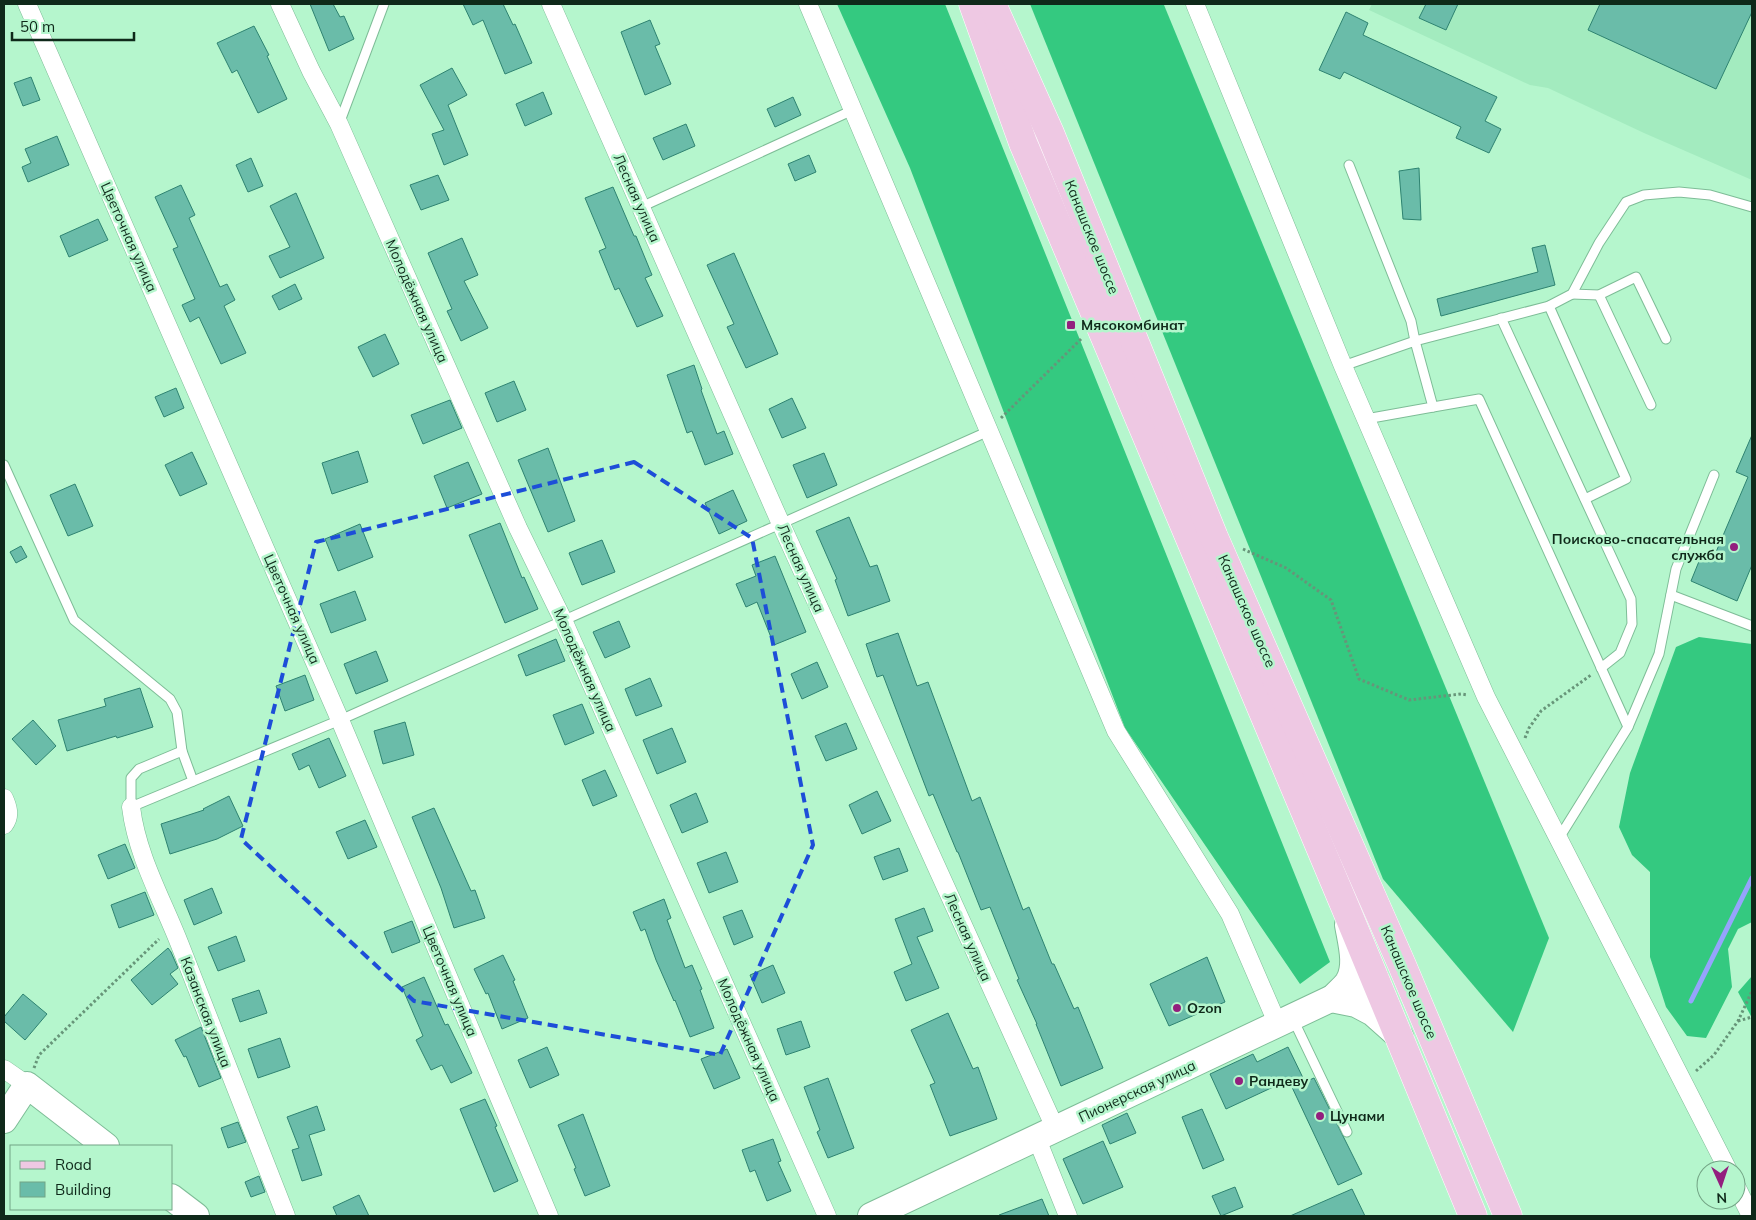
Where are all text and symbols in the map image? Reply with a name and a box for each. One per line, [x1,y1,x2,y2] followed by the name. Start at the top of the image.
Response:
[12,10,135,42] scale bar
[20,17,55,36] text: 50 m
[610,151,664,245] street label: Лесная улица
[1061,177,1123,297] street label: Канашское шоссе
[97,179,161,295] street label: Цветочная улица
[382,237,452,365] street label: Молодёжная улица
[1081,316,1185,334] place label: Мясокомбинат
[1065,319,1077,331] marker: Мясокомбинат
[774,521,828,615] street label: Лесная улица
[1552,530,1724,564] place label: Поисково-спасательная служба
[1728,541,1740,553] marker: Поисково-спасательная служба
[260,551,324,667] street label: Цветочная улица
[1214,552,1280,670] street label: Канашское шоссе
[550,606,620,734] street label: Молодёжная улица
[941,890,995,984] street label: Лесная улица
[1377,922,1441,1042] street label: Канашское шоссе
[419,923,481,1039] street label: Цветочная улица
[177,954,235,1070] street label: Казанская улица
[714,976,784,1104] street label: Молодёжная улица
[1187,999,1222,1017] place label: Ozon
[1171,1002,1183,1014] marker: Ozon
[1076,1056,1198,1126] street label: Пионерская улица
[1249,1072,1309,1090] place label: Рандеву
[1233,1075,1245,1087] marker: Рандеву
[1330,1107,1385,1125] place label: Цунами
[1314,1110,1326,1122] marker: Цунами
[10,1145,172,1210] legend
[55,1155,92,1174] text: Road
[1696,1160,1746,1210] north arrow
[55,1180,111,1199] text: Building
[1716,1189,1727,1207] text: N

